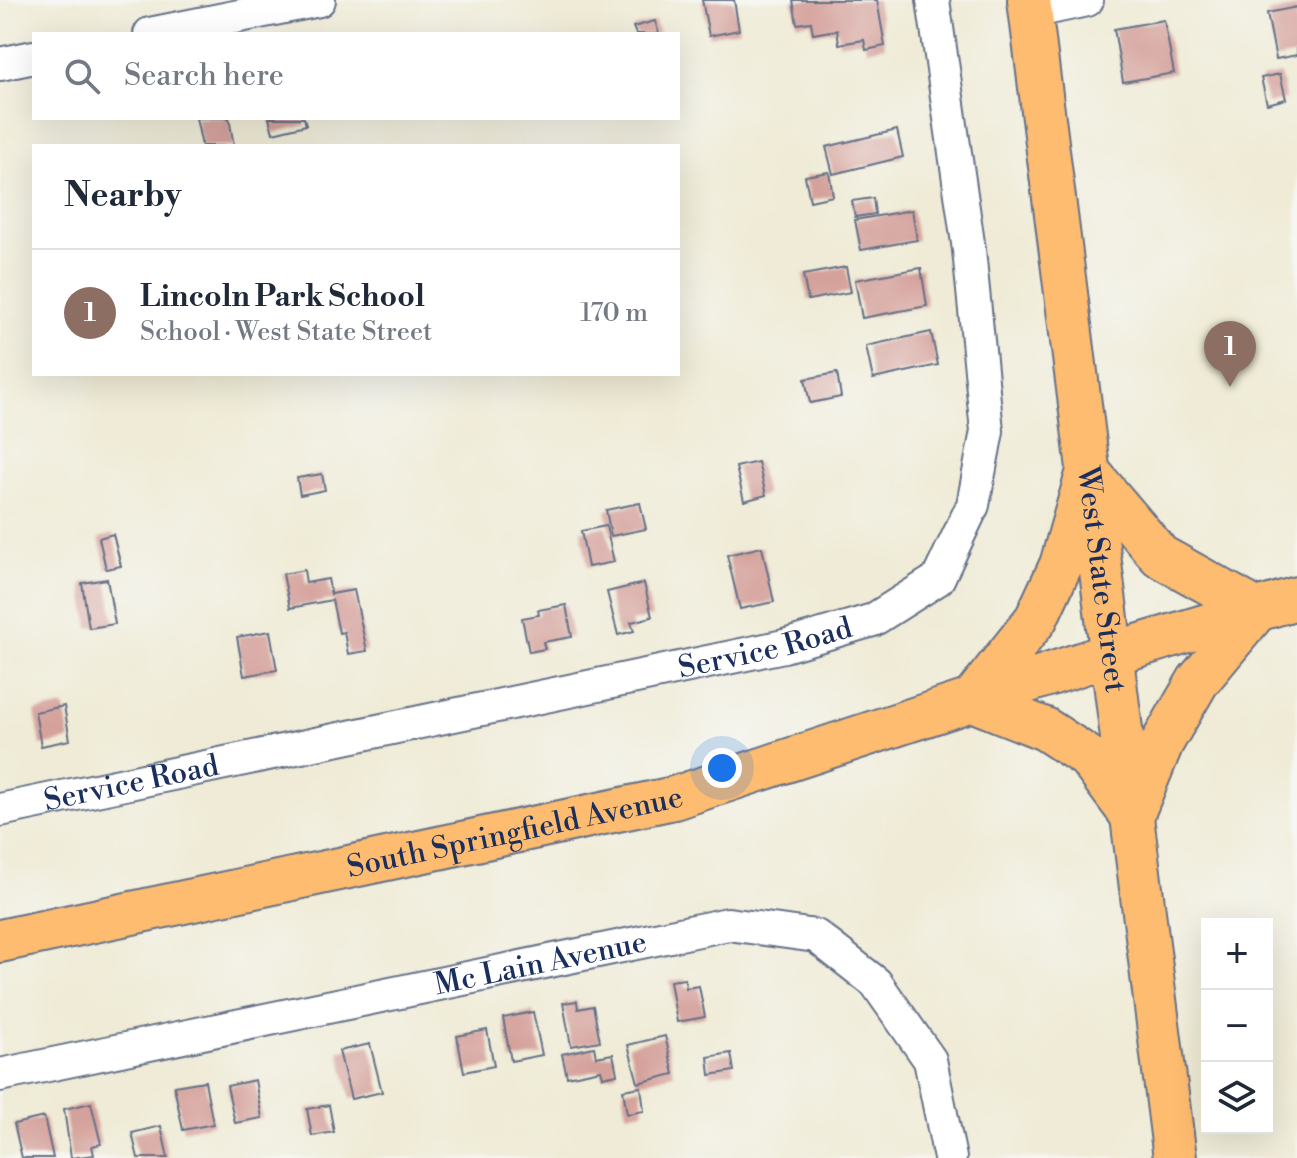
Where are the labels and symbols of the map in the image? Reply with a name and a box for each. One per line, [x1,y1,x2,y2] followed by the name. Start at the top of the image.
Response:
[1204,321,1256,387] pin: 1
[1068,463,1134,695] street label: West State Street
[675,609,857,688] street label: Service Road
[41,747,222,820] street label: Service Road
[702,748,742,788] your location
[343,778,688,887] street label: South Springfield Avenue
[431,923,650,1004] street label: Mc Lain Avenue

